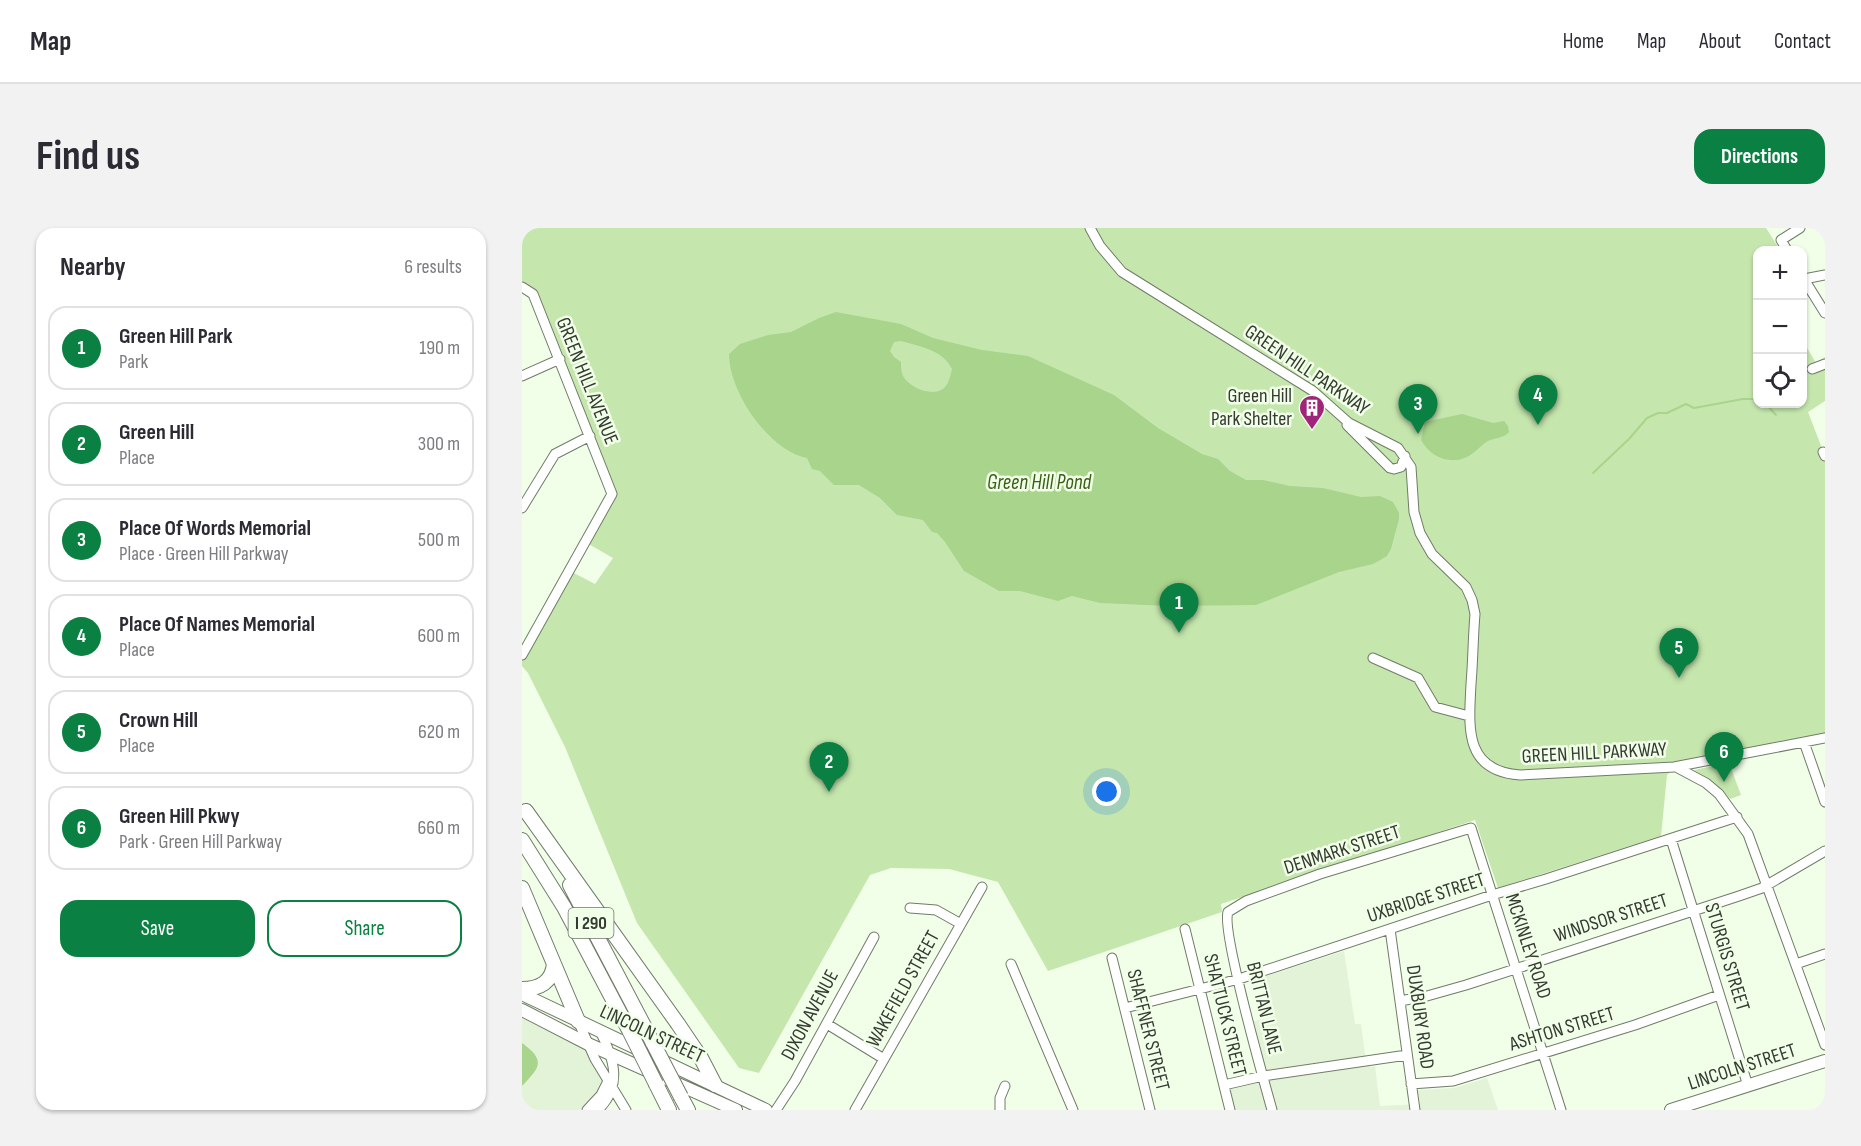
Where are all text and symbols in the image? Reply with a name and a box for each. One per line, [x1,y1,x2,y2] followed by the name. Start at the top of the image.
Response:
[30,25,71,58] text: Map
[1563,29,1604,54] text: Home
[1637,29,1666,54] text: Map
[1699,29,1741,54] text: About
[1774,29,1831,54] text: Contact
[1694,129,1825,184] button: Directions
[36,131,140,182] text: Find us
[1753,246,1807,408] map controls
[1753,246,1807,300] button: +
[60,252,126,283] text: Nearby
[404,255,462,279] text: 6 results
[1753,300,1807,354] button: −
[551,314,623,448] street label: GREEN HILL AVENUE
[1240,320,1374,421] street label: GREEN HILL PARKWAY
[119,323,232,350] text: Green Hill Park
[78,336,85,360] text: 1
[419,336,460,360] text: 190 m
[119,350,148,374] text: Park
[1753,354,1807,408] button: locate
[1518,376,1558,425] pin: 4
[1211,384,1292,431] place label: Green Hill Park Shelter
[1398,384,1438,434] pin: 3
[1297,393,1327,431] building icon: Green Hill Park Shelter
[119,419,194,446] text: Green Hill
[77,432,86,456] text: 2
[418,432,460,456] text: 300 m
[119,446,155,470] text: Place
[987,470,1093,495] water label: Green Hill Pond
[119,515,311,542] text: Place Of Words Memorial
[77,528,86,552] text: 3
[418,528,460,552] text: 500 m
[119,542,288,566] text: Place · Green Hill Parkway
[1160,584,1198,633] pin: 1
[119,611,315,638] text: Place Of Names Memorial
[77,624,86,648] text: 4
[417,624,460,648] text: 600 m
[1660,628,1698,678] pin: 5
[119,638,155,662] text: Place
[119,707,198,734] text: Crown Hill
[77,720,86,744] text: 5
[418,720,460,744] text: 620 m
[1704,732,1744,782] pin: 6
[119,734,155,758] text: Place
[1521,737,1668,769] street label: GREEN HILL PARKWAY
[810,742,848,792] pin: 2
[1092,777,1121,806] your location
[119,803,240,830] text: Green Hill Pkwy
[77,816,86,840] text: 6
[418,816,460,840] text: 660 m
[1281,820,1403,880] street label: DENMARK STREET
[119,830,282,854] text: Park · Green Hill Parkway
[1364,868,1488,928] street label: UXBRIDGE STREET
[1551,888,1671,948] street label: WINDSOR STREET
[1500,890,1556,1002] street label: MCKINLEY ROAD
[60,900,255,957] button: Save
[267,900,462,957] button: Share
[1699,900,1755,1014] street label: STURGIS STREET
[568,908,614,938] road number: I 290
[861,927,945,1051] street label: WAKEFIELD STREET
[1198,951,1252,1079] street label: SHATTUCK STREET
[1241,959,1287,1057] street label: BRITTAN LANE
[1401,963,1439,1071] street label: DUXBURY ROAD
[776,966,844,1064] street label: DIXON AVENUE
[1121,967,1175,1093] street label: SHAFFNER STREET
[596,999,708,1069] street label: LINCOLN STREET
[1506,1002,1617,1057] street label: ASHTON STREET
[1685,1038,1799,1096] street label: LINCOLN STREET

